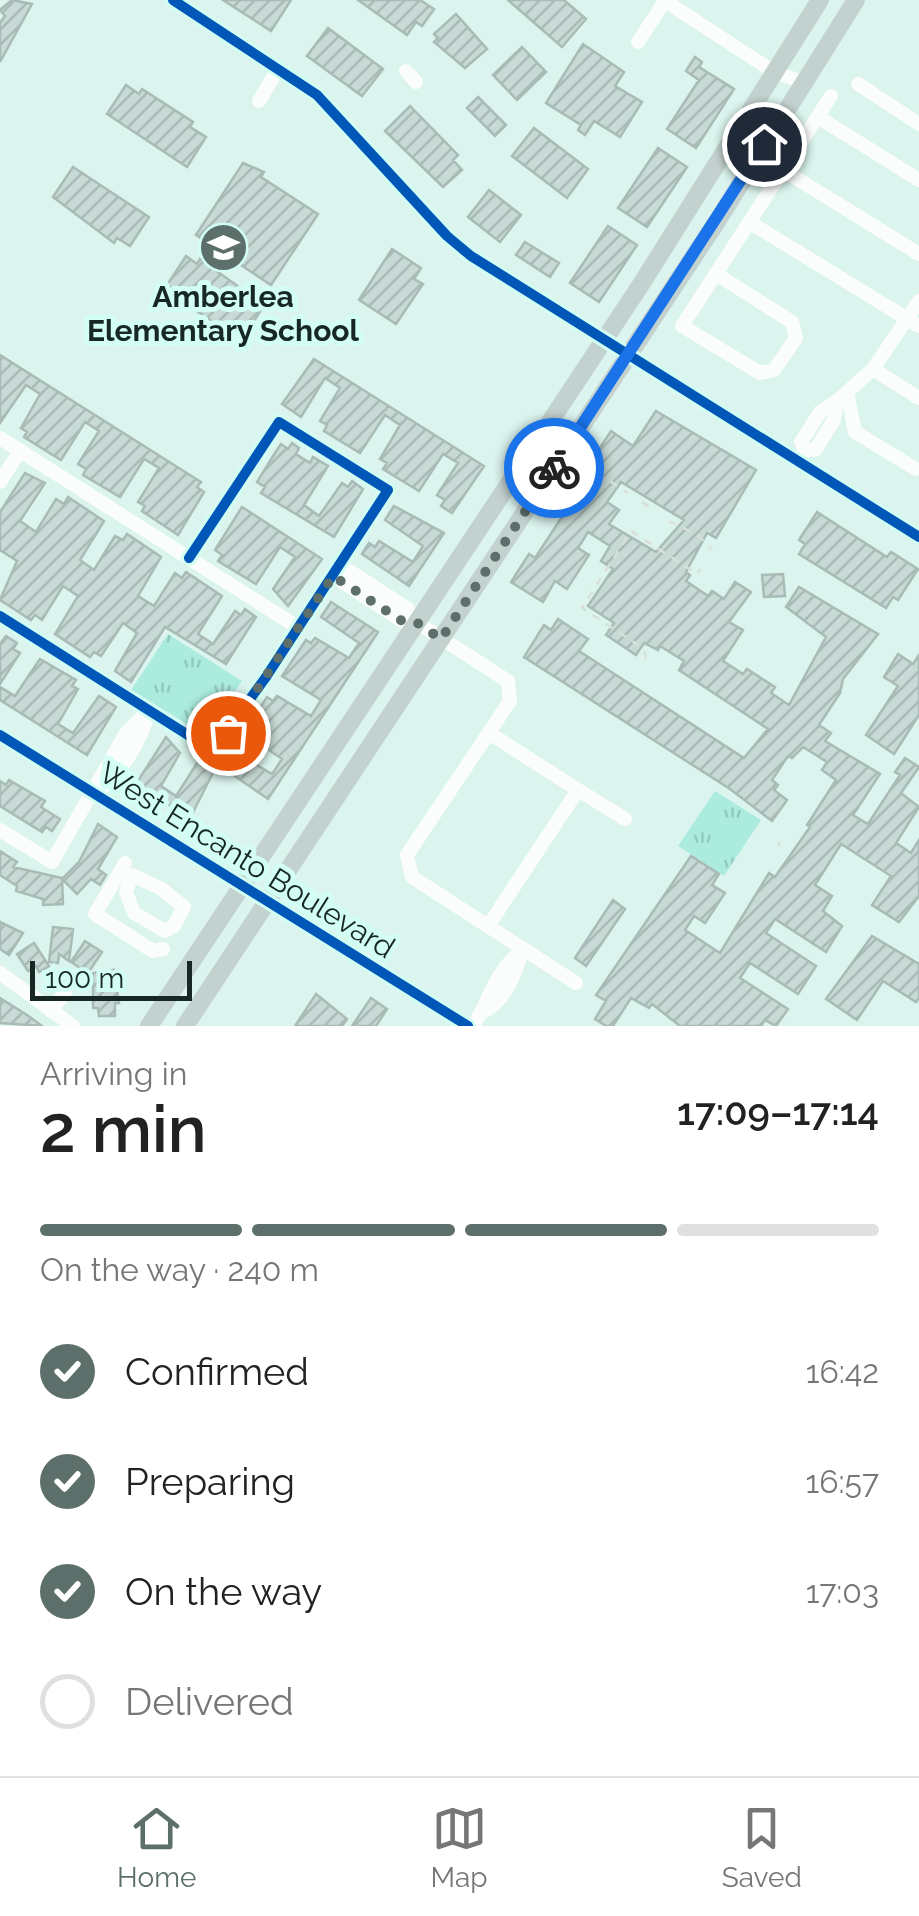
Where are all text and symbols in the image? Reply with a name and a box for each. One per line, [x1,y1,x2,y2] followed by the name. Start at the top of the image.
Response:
[722,102,807,187] pin
[737,117,792,172] icon: home
[197,221,249,273] school or university icon: Amberlea Elementary School
[87,279,360,348] place label: Amberlea Elementary School
[504,418,604,518] courier
[527,441,582,496] icon: bike
[186,691,271,776] pin
[201,706,256,761] icon: bag
[93,755,401,965] street label: West Encanto Boulevard
[30,956,192,1000] scale bar
[45,962,124,995] text: 100 m
[40,1055,187,1092] text: Arriving in
[677,1089,879,1134] text: 17:09–17:14
[40,1091,207,1167] text: 2 min
[40,1251,319,1288] text: On the way · 240 m
[40,1344,95,1399] icon: check
[125,1349,309,1394] text: Confirmed
[806,1353,879,1390] text: 16:42
[40,1454,95,1509] icon: check
[125,1459,295,1504] text: Preparing
[806,1463,879,1500] text: 16:57
[40,1564,95,1619] icon: check
[125,1569,322,1614] text: On the way
[806,1573,879,1610] text: 17:03
[125,1679,294,1724] text: Delivered
[117,1801,196,1894] tab: Home
[431,1801,488,1894] tab: Map
[722,1801,802,1894] tab: Saved

